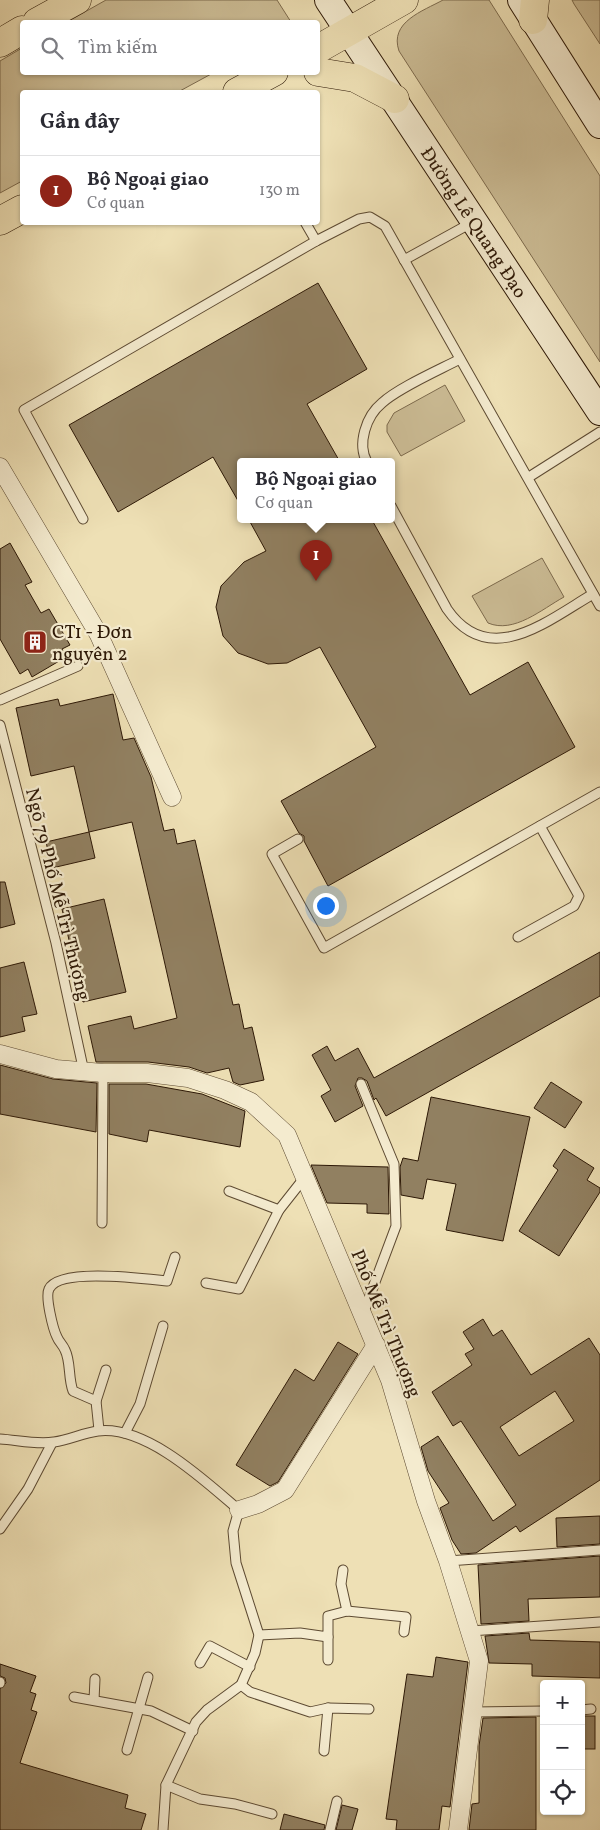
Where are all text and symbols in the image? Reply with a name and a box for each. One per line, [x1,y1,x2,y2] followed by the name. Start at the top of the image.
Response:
[20,20,320,75] search box
[38,34,66,62] icon: search
[78,35,158,61] text: Tìm kiếm
[40,108,120,137] text: Gần đây
[413,142,532,304] street label: Đường Lê Quang Đạo
[87,167,209,193] text: Bộ Ngoại giao
[53,180,59,202] text: 1
[259,180,300,202] text: 130 m
[87,193,145,215] text: Cơ quan
[237,458,395,523] popup
[255,467,377,493] text: Bộ Ngoại giao
[255,493,313,515] text: Cơ quan
[300,540,332,581] pin: 1
[52,620,132,668] place label: CT1 - Đơn nguyên 2
[22,629,48,655] building icon: CT1 - Đơn nguyên 2
[18,785,96,1004] street label: Ngõ 79 Phố Mễ Trì Thượng
[313,893,339,919] your location
[344,1246,427,1402] street label: Phố Mễ Trì Thượng
[540,1680,585,1815] map controls
[540,1680,585,1725] button: +
[540,1725,585,1770] button: −
[540,1770,585,1815] button: locate

